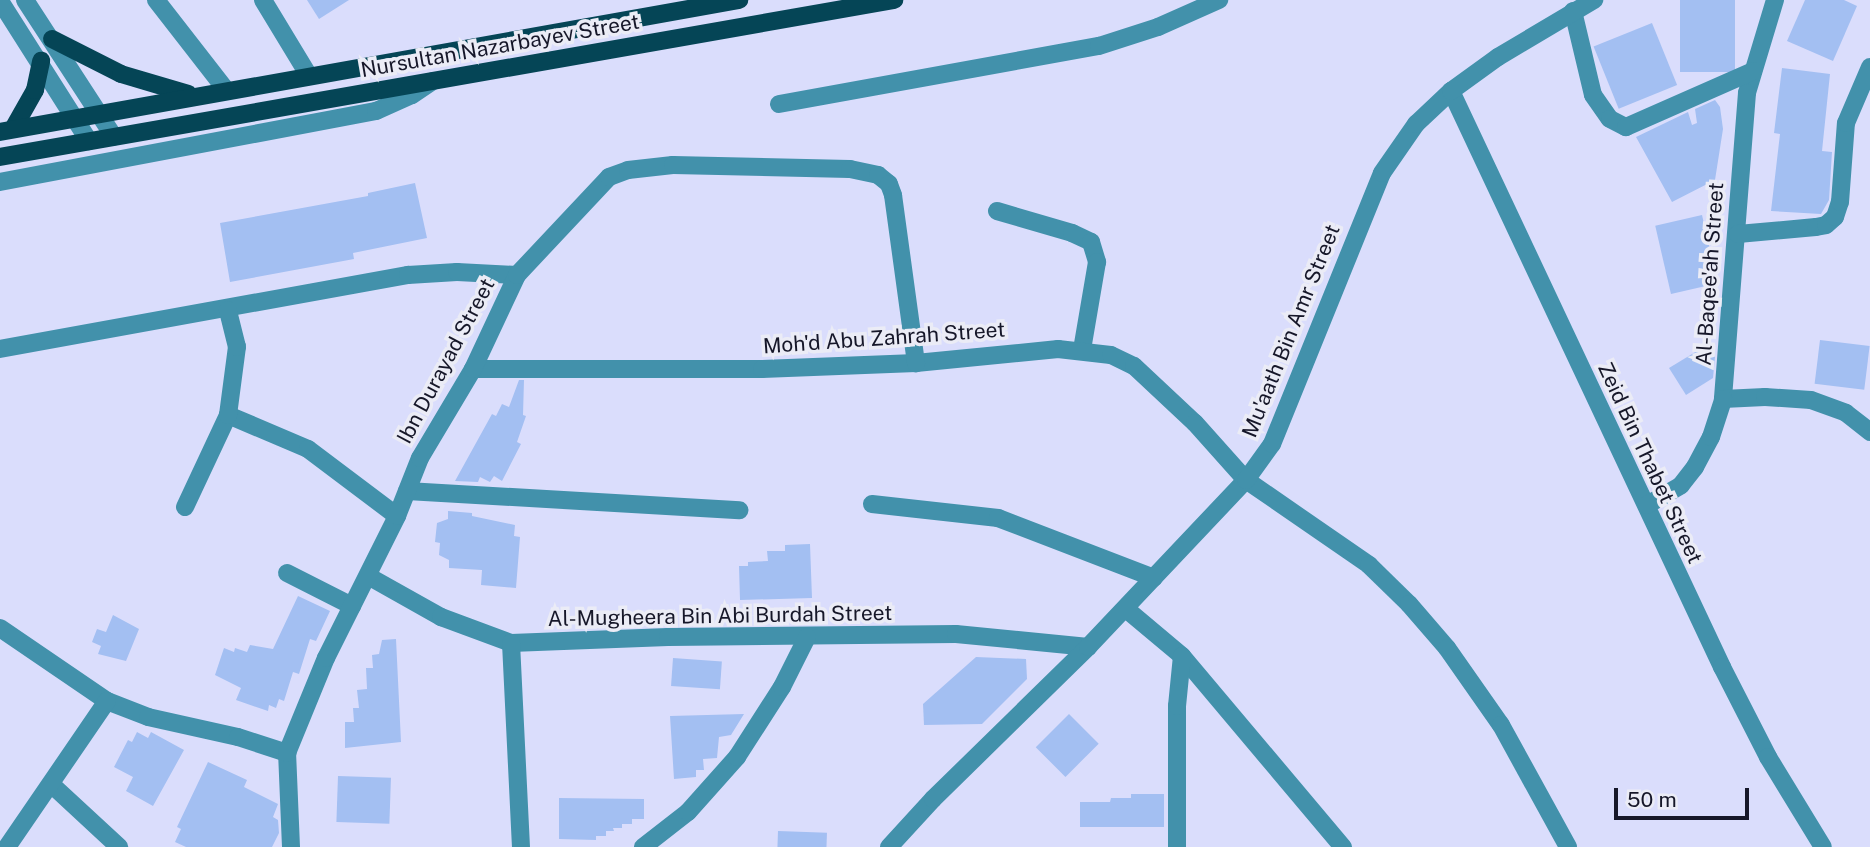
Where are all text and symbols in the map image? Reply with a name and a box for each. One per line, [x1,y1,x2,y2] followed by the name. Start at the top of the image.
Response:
[359,9,641,83] street label: Nursultan Nazarbayev Street
[1691,182,1729,366] street label: Al-Baqee'ah Street
[1237,221,1345,441] street label: Mu'aath Bin Amr Street
[392,274,500,448] street label: Ibn Durayad Street
[762,317,1006,359] street label: Moh'd Abu Zahrah Street
[1592,358,1708,568] street label: Zeid Bin Thabet Street
[548,600,892,632] street label: Al-Mugheera Bin Abi Burdah Street
[1618,774,1753,818] scale bar
[1627,787,1677,812] text: 50 m

